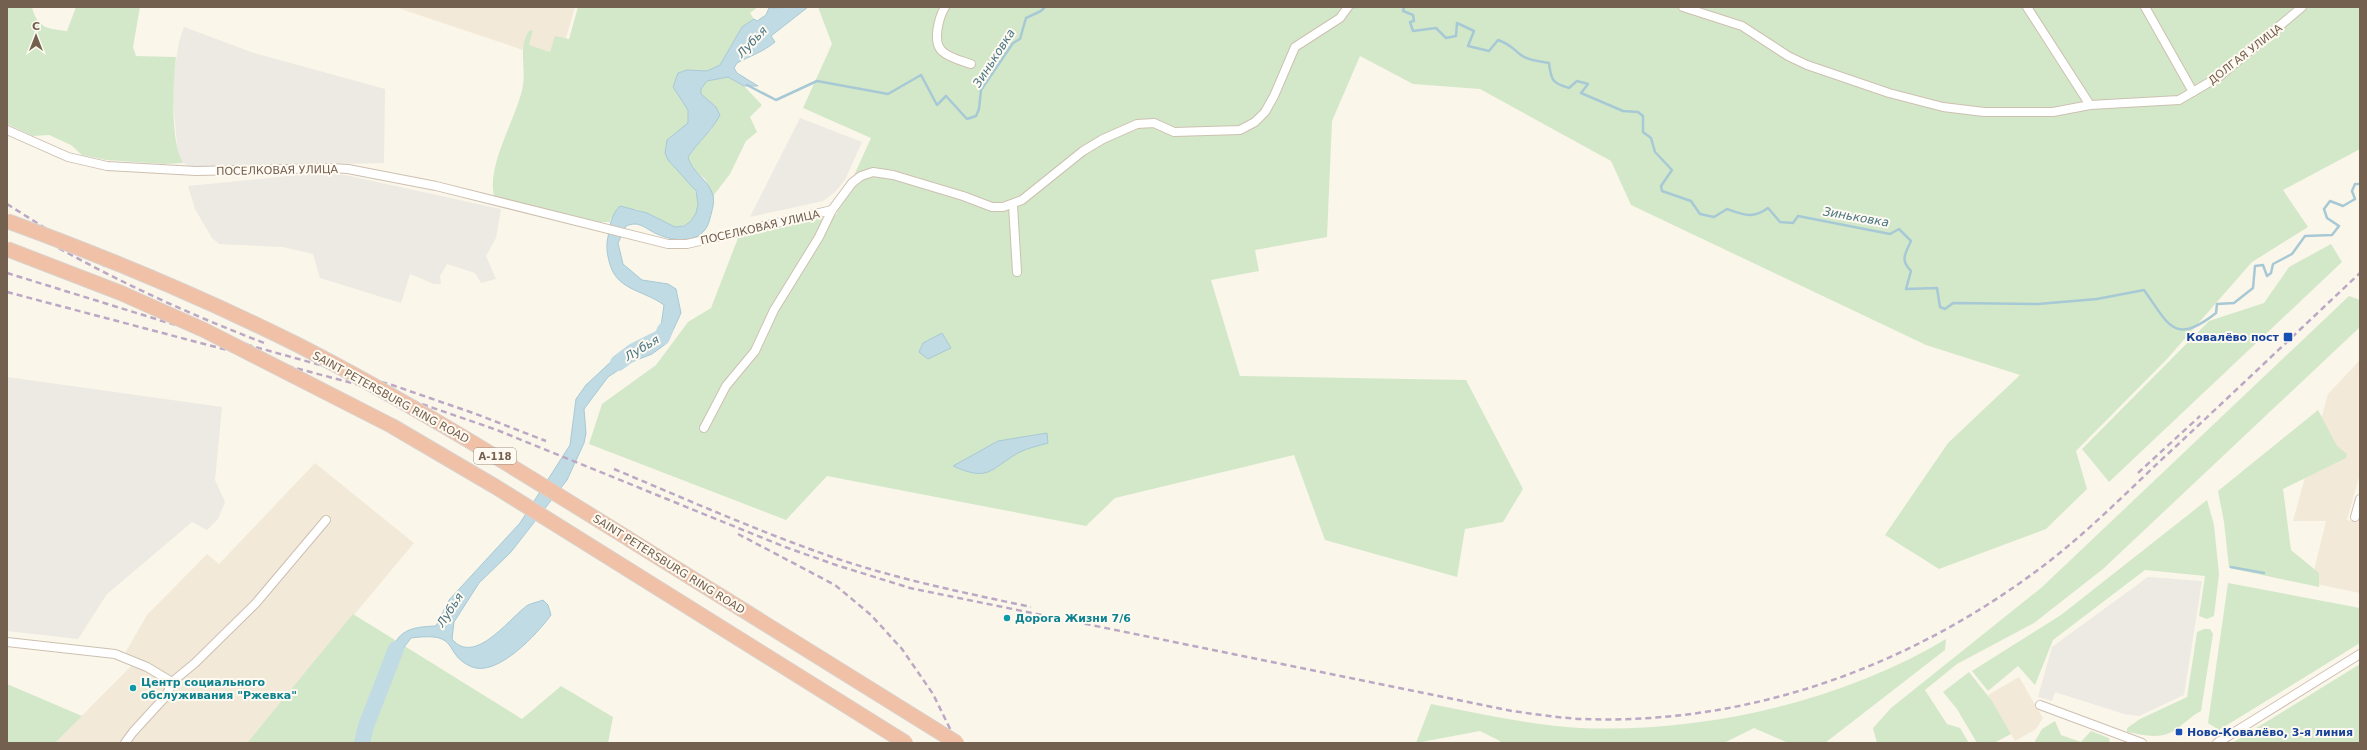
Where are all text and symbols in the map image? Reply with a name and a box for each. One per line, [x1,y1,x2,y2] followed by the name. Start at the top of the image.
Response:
[16,16,56,56] north arrow
[32,20,40,33] text: С
[2206,21,2285,87] street label: ДОЛГАЯ УЛИЦА
[733,23,770,61] water label: Лубья
[970,26,1018,90] water label: Зиньковка
[216,163,338,178] street label: ПОСЕЛКОВАЯ УЛИЦА
[1822,204,1890,230] water label: Зиньковка
[699,207,821,248] street label: ПОСЕЛКОВАЯ УЛИЦА
[2186,331,2280,344] place label: Ковалёво пост
[2282,331,2294,343] marker: Ковалёво пост
[621,332,662,364] water label: Лубья
[310,349,471,446] street label: SAINT PETERSBURG RING ROAD
[474,448,516,464] road number: А-118
[590,512,747,617] street label: SAINT PETERSBURG RING ROAD
[433,590,466,631] water label: Лубья
[1015,612,1131,625] place label: Дорога Жизни 7/6
[1002,613,1012,623] marker: Дорога Жизни 7/6
[141,676,297,702] place label: Центр социального обслуживания "Ржевка"
[128,683,138,693] marker: Центр социального обслуживания "Ржевка"
[2187,726,2353,739] place label: Ново-Ковалёво, 3-я линия
[2174,727,2184,737] marker: Ново-Ковалёво, 3-я линия

